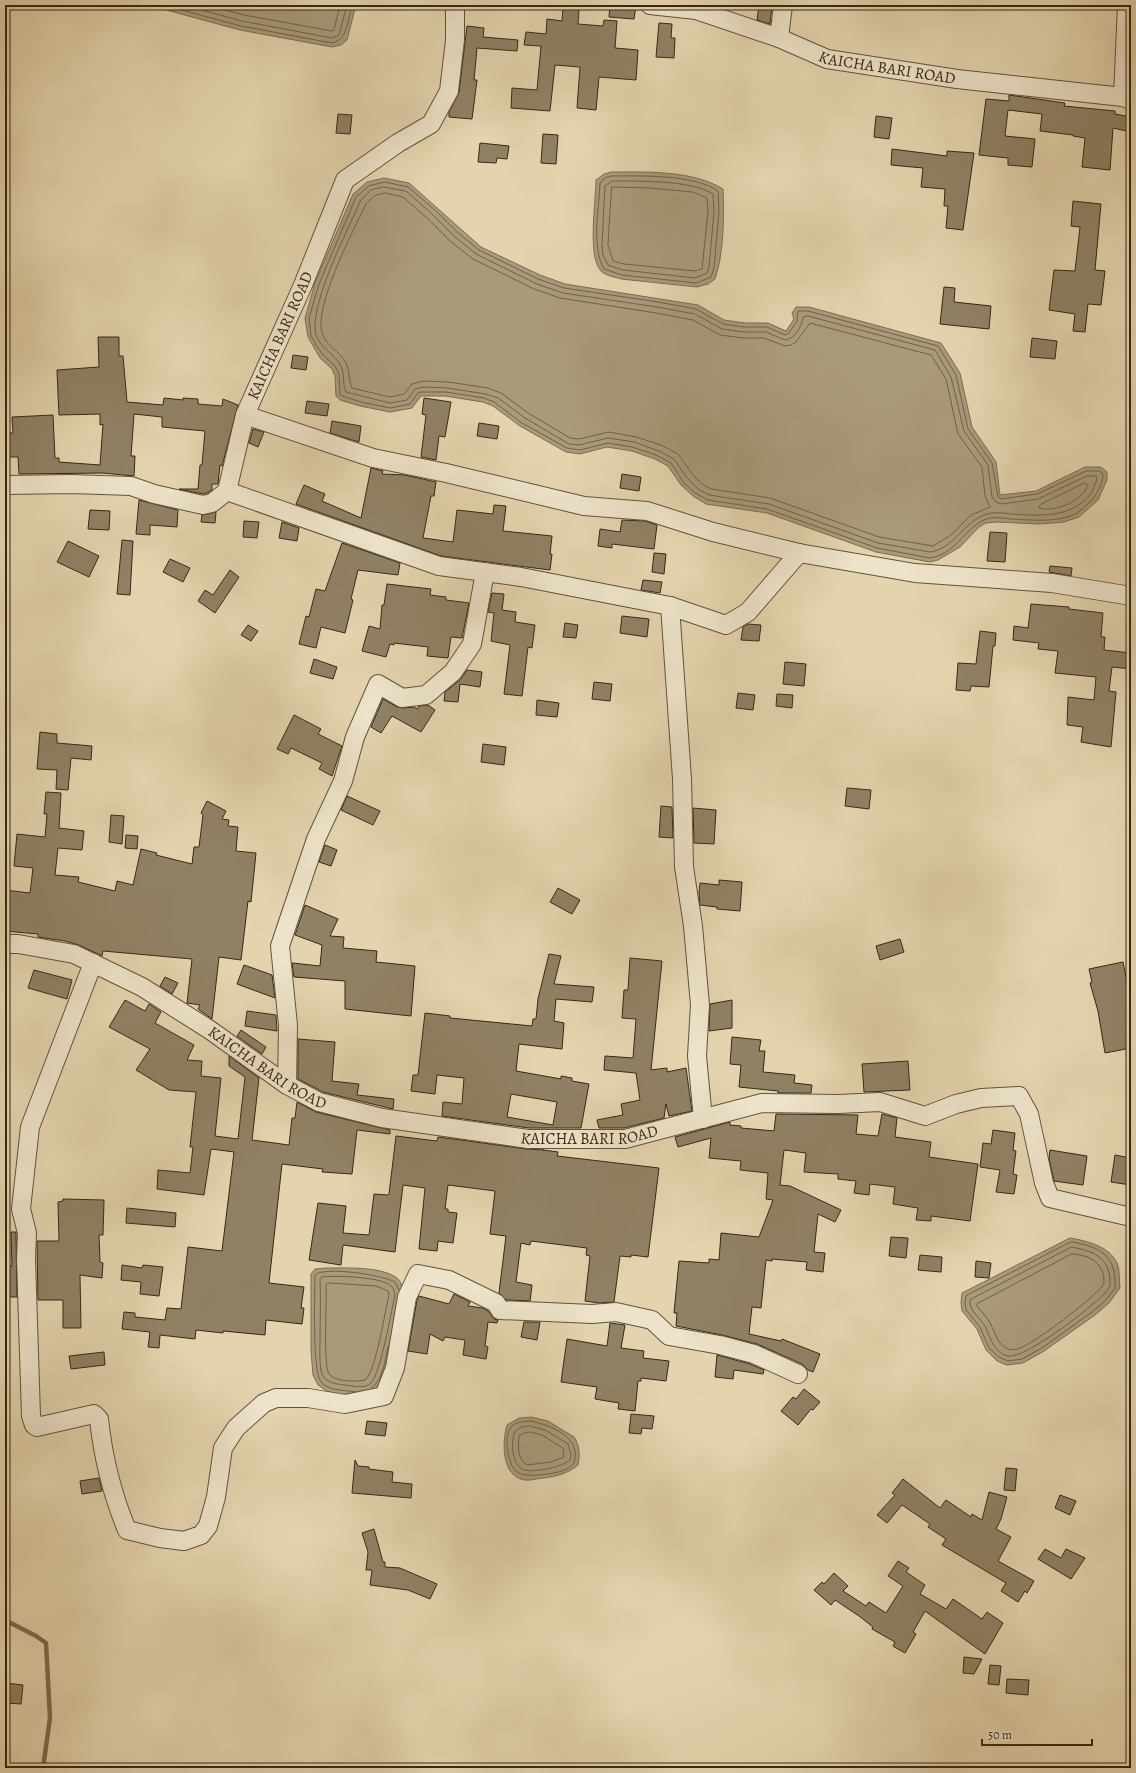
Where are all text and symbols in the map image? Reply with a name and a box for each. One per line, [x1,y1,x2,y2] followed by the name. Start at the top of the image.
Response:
[815,46,957,90] street label: KAICHA BARI ROAD
[242,268,318,403] street label: KAICHA BARI ROAD
[204,1021,329,1114] street label: KAICHA BARI ROAD
[519,1120,661,1150] street label: KAICHA BARI ROAD
[982,1721,1092,1747] scale bar
[988,1727,1012,1743] text: 50 m

